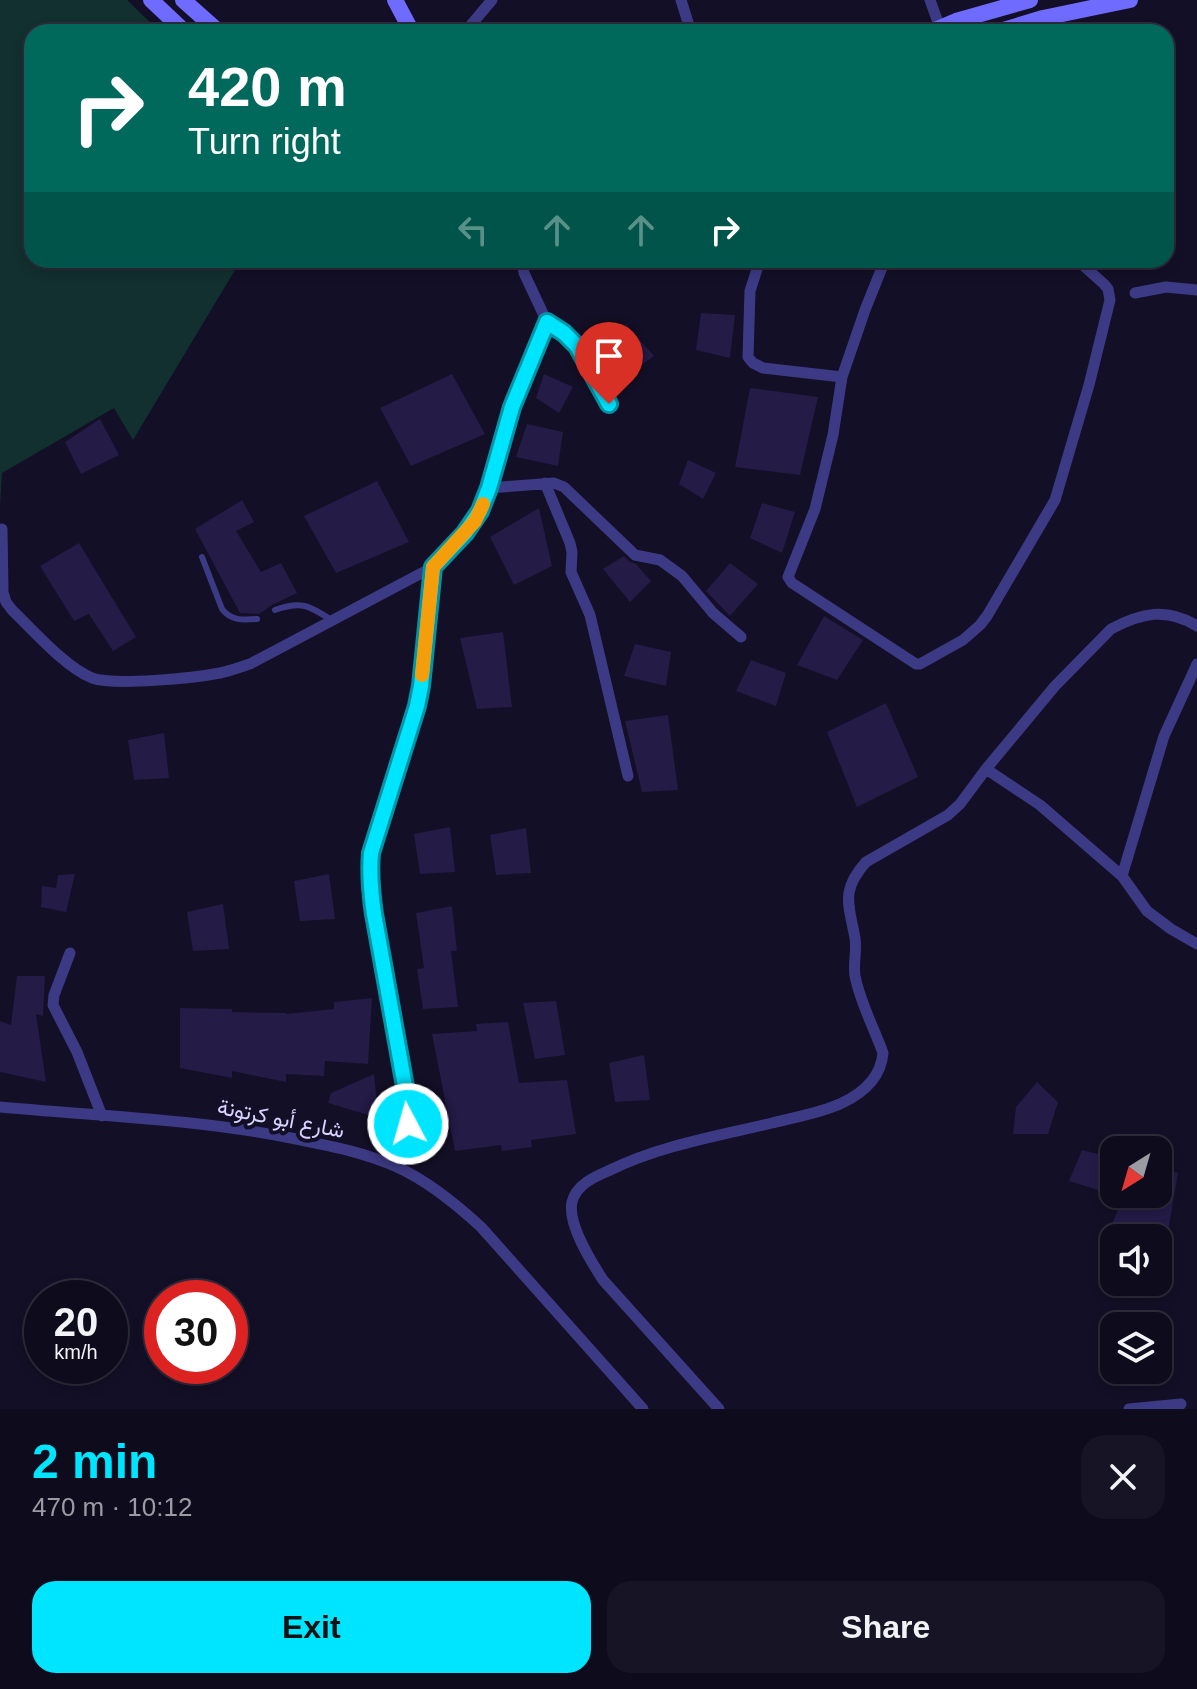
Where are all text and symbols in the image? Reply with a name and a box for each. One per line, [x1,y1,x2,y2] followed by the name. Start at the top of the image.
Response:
[188,55,347,118] text: 420 m
[56,56,160,160] icon: right
[188,121,341,162] text: Turn right
[451,208,495,252] icon: left
[535,208,579,252] icon: ahead
[619,208,663,252] icon: ahead
[703,208,747,252] icon: right
[575,322,643,404] pin
[587,334,631,378] icon: arrive
[366,1082,450,1166] position arrow
[215,1094,347,1145] street label: شارع أبو كرتونة
[1100,1136,1172,1208] north arrow
[1100,1136,1172,1384] map controls
[1100,1224,1172,1296] button: sound
[144,1280,248,1384] speed limit sign: 30
[54,1300,98,1344] text: 20
[1100,1312,1172,1384] button: layers
[54,1341,98,1363] text: km/h
[32,1435,157,1488] text: 2 min
[1081,1435,1165,1519] button: close
[32,1492,192,1522] text: 470 m · 10:12
[32,1581,591,1673] button: Exit
[607,1581,1165,1673] button: Share

